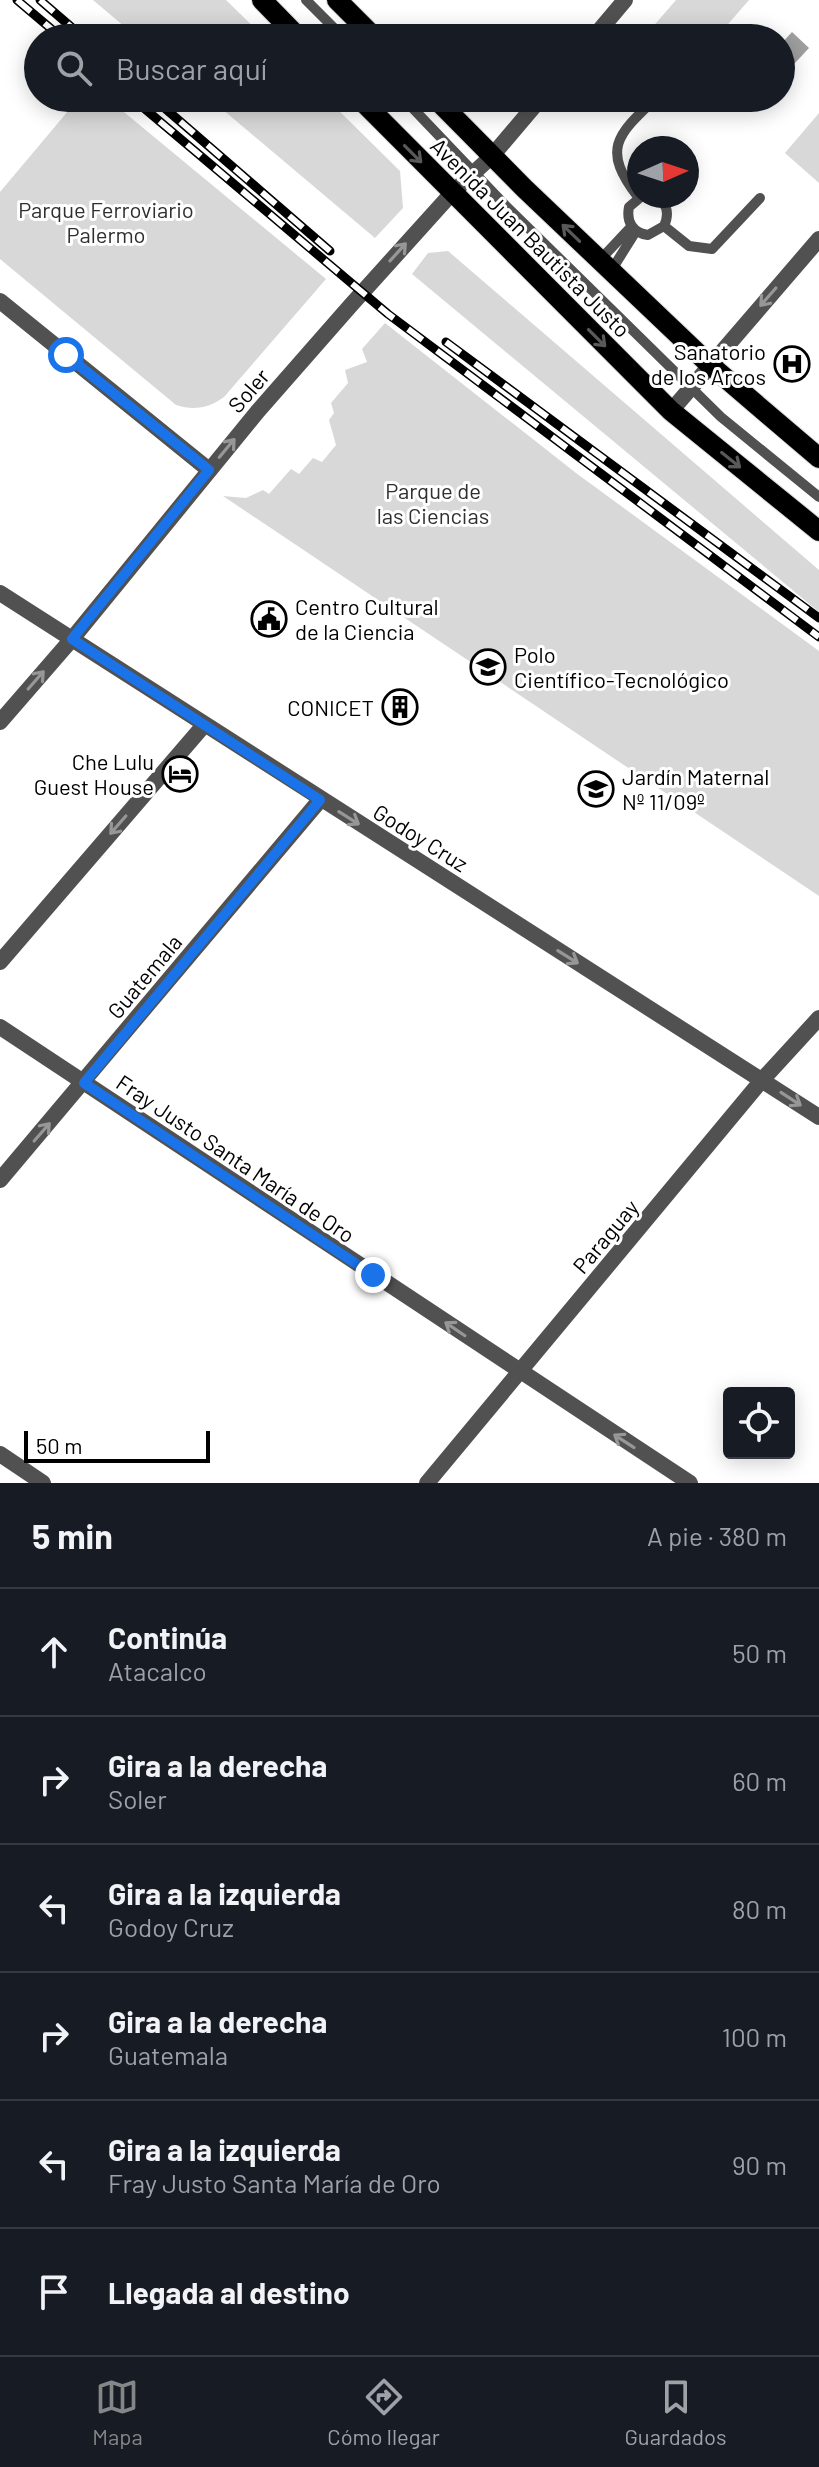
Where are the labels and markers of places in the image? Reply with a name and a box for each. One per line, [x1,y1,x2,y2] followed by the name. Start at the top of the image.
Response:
[651,338,766,389] place label: Sanatorio de los Arcos
[773,345,811,383] hospital icon: Sanatorio de los Arcos
[295,593,439,644] place label: Centro Cultural de la Ciencia
[250,600,288,638] public building icon: Centro Cultural de la Ciencia
[514,641,729,692] place label: Polo Científico-Tecnológico
[469,648,507,686] school or university icon: Polo Científico-Tecnológico
[381,688,419,726] building icon: CONICET
[287,694,374,720] place label: CONICET
[34,748,154,799] place label: Che Lulu Guest House
[161,755,199,793] hotel icon: Che Lulu Guest House
[622,763,769,814] place label: Jardín Maternal Nº 11/09º
[577,770,615,808] school or university icon: Jardín Maternal Nº 11/09º

